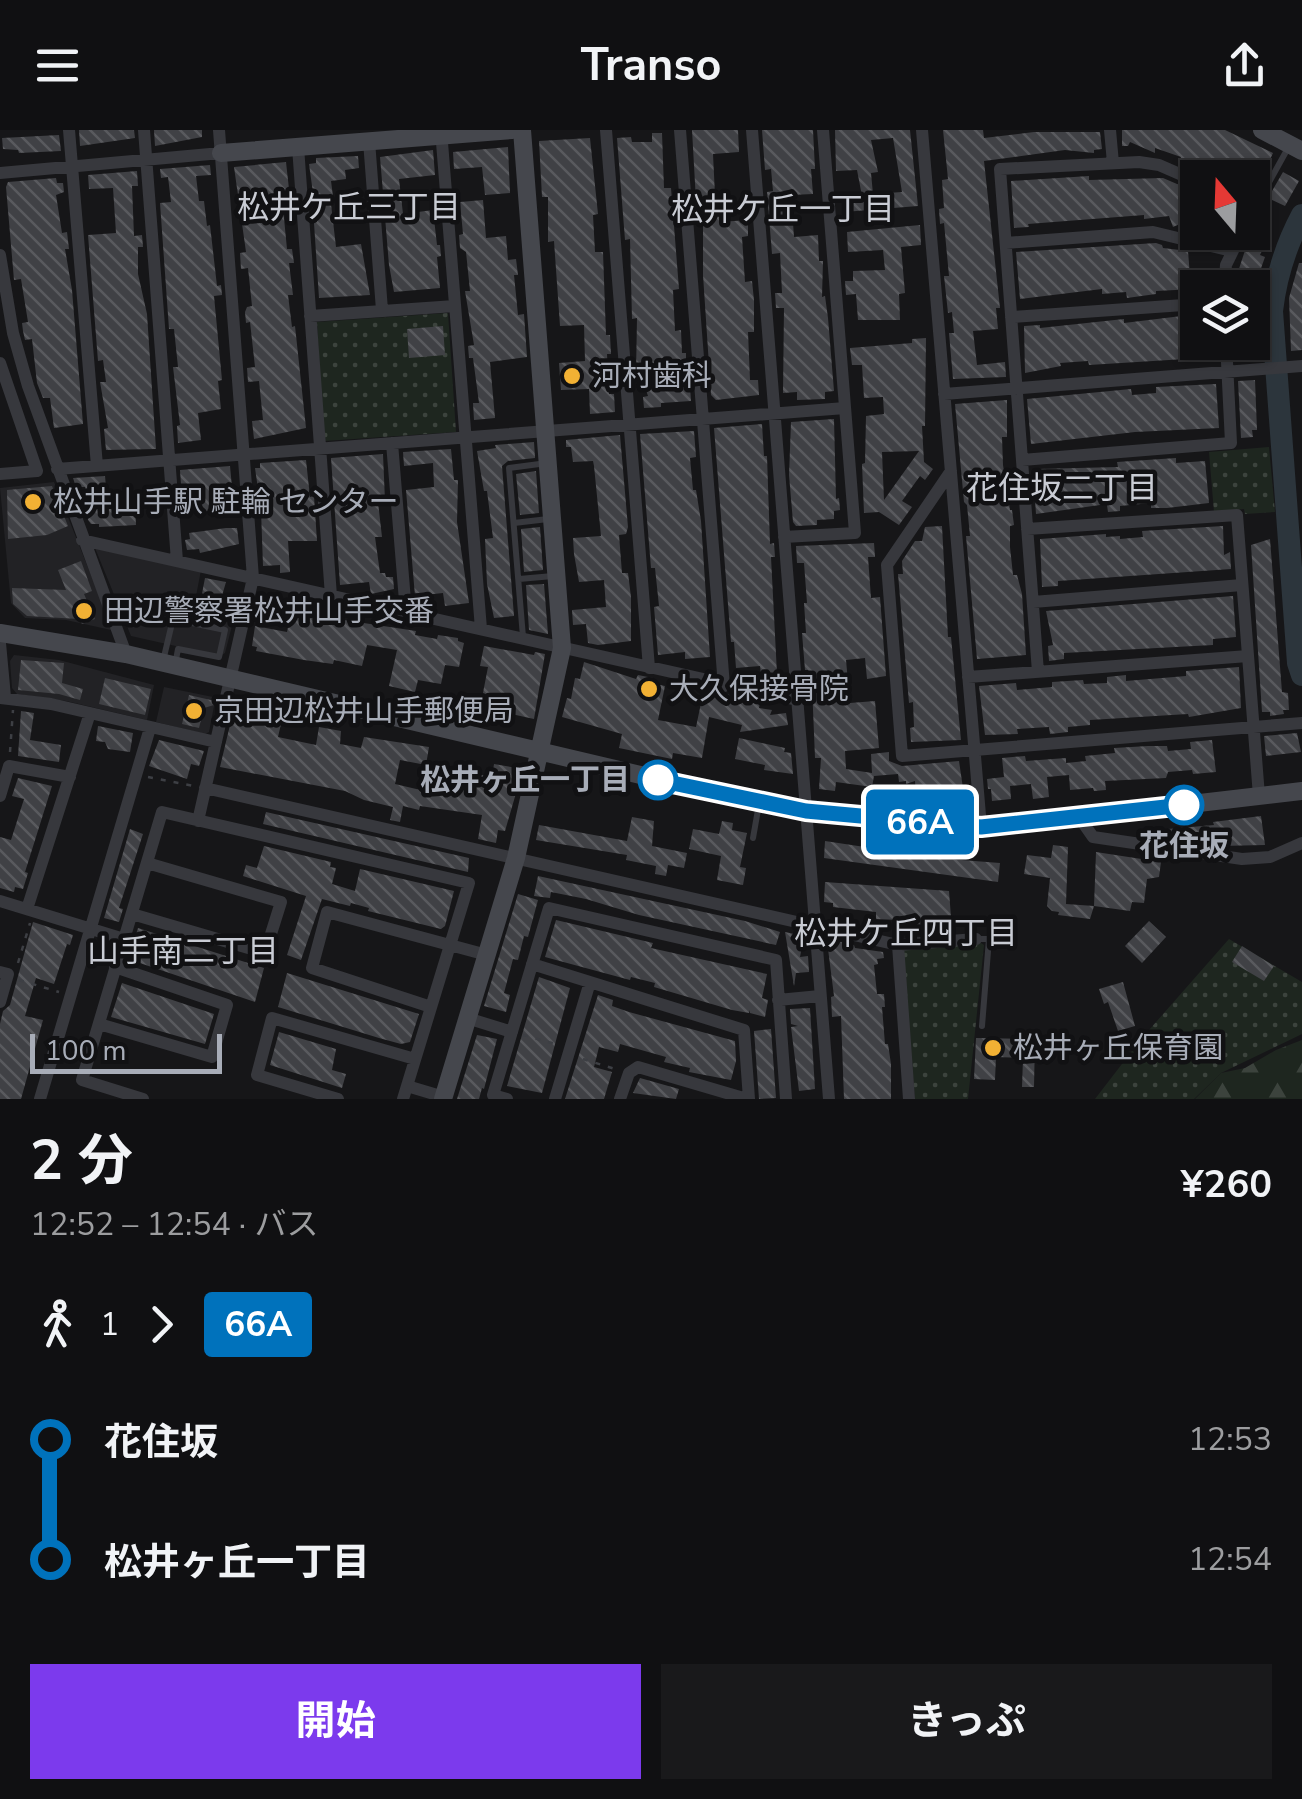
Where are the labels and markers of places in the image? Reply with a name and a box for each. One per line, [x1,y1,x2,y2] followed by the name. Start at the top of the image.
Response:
[592,356,712,397] place label: 河村歯科
[561,365,583,387] marker: 河村歯科
[53,482,398,523] place label: 松井山手駅 駐輪 センター
[22,491,44,513] marker: 松井山手駅 駐輪 センター
[104,591,434,632] place label: 田辺警察署松井山手交番
[73,600,95,622] marker: 田辺警察署松井山手交番
[669,669,849,710] place label: 大久保接骨院
[638,678,660,700] marker: 大久保接骨院
[214,691,514,732] place label: 京田辺松井山手郵便局
[183,700,205,722] marker: 京田辺松井山手郵便局
[420,760,630,801] place label: 松井ヶ丘一丁目
[639,761,677,799] marker: 松井ヶ丘一丁目
[1165,786,1203,824] marker: 花住坂
[1139,826,1229,867] place label: 花住坂
[1013,1028,1223,1069] place label: 松井ヶ丘保育園
[982,1037,1004,1059] marker: 松井ヶ丘保育園

